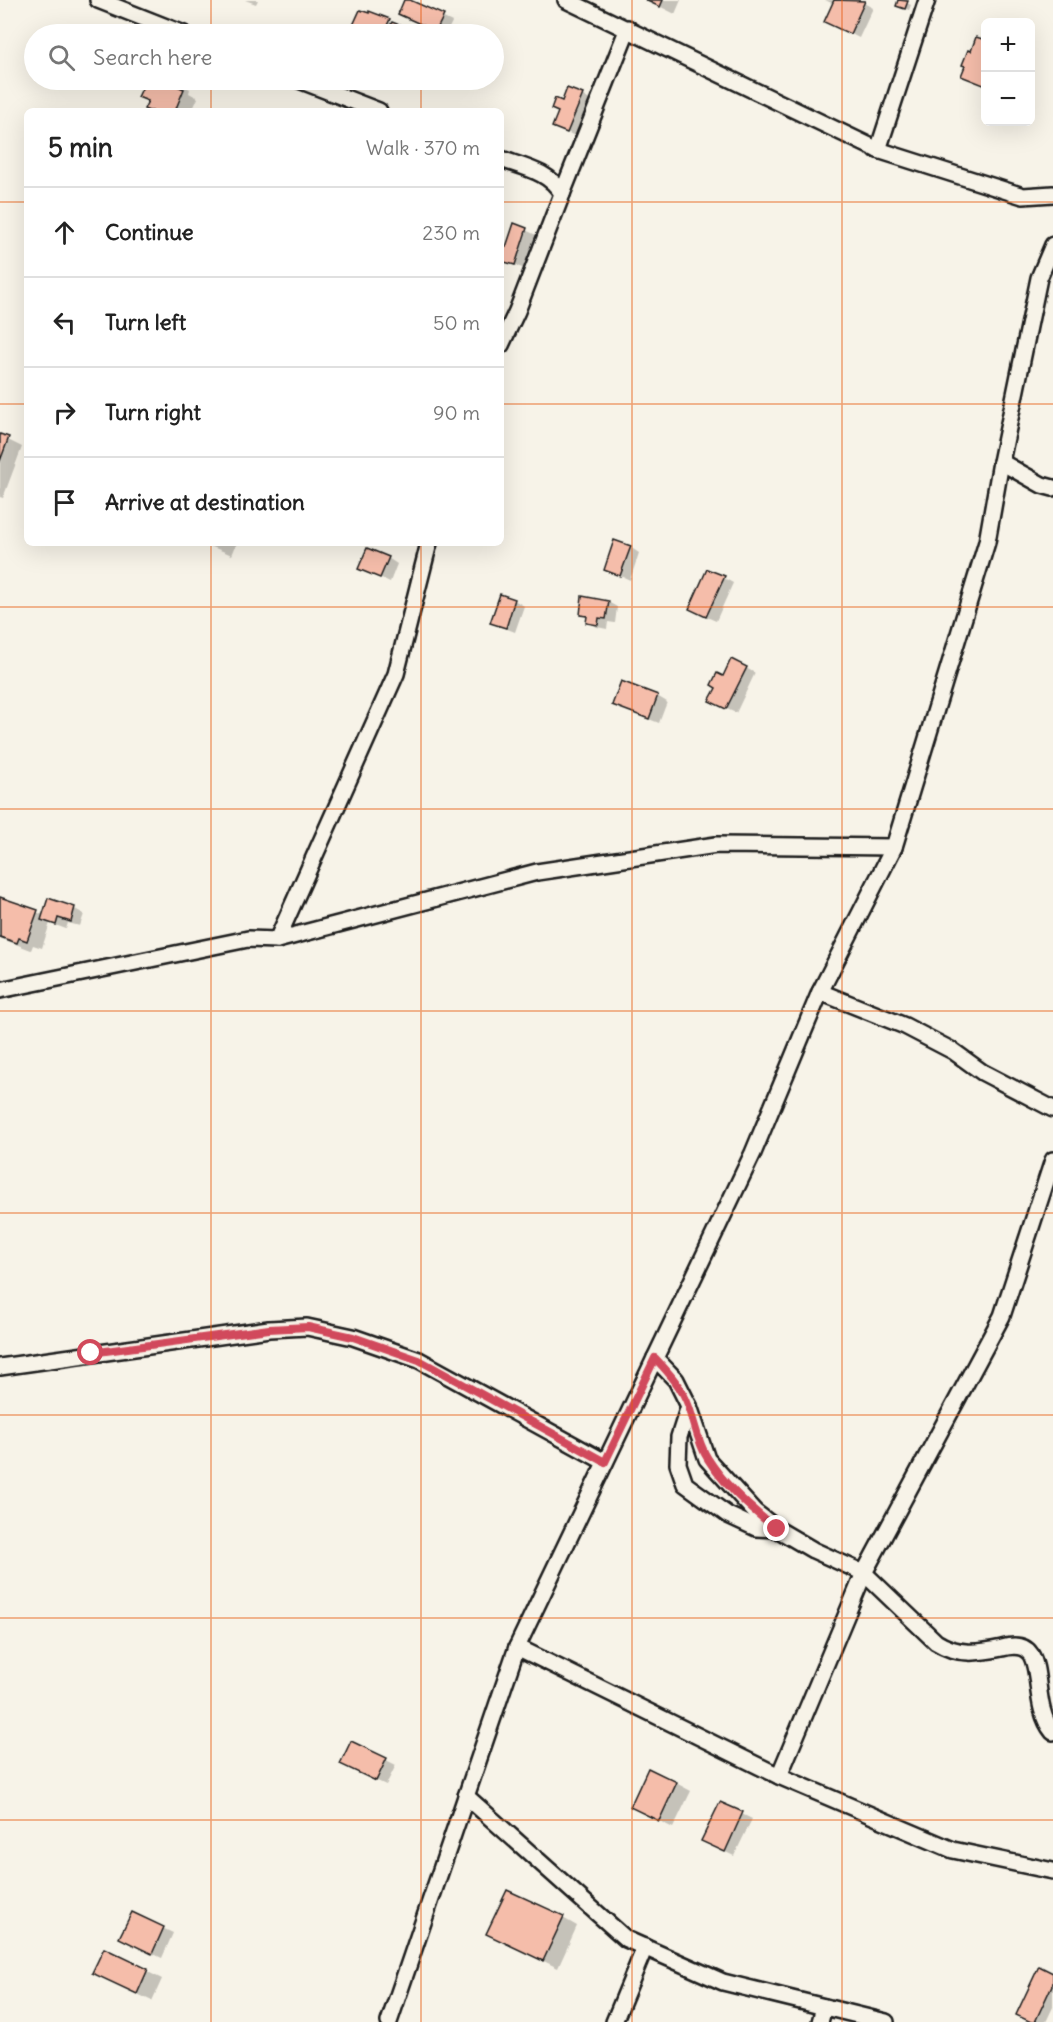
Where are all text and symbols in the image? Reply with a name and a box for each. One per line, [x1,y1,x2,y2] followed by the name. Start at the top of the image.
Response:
[981,18,1035,126] map controls
[981,18,1035,72] button: +
[24,24,504,90] search box
[45,41,78,74] icon: search
[93,43,212,71] text: Search here
[981,72,1035,126] button: −
[48,131,113,164] text: 5 min
[366,135,480,160] text: Walk · 370 m
[48,216,81,249] icon: ahead
[105,218,194,246] text: Continue
[422,220,480,245] text: 230 m
[48,306,81,339] icon: left
[105,308,186,336] text: Turn left
[433,310,480,335] text: 50 m
[48,396,81,429] icon: right
[105,398,201,426] text: Turn right
[433,400,480,425] text: 90 m
[48,486,81,519] icon: arrive
[105,488,305,516] text: Arrive at destination
[77,1339,103,1365] route start
[763,1515,789,1541] route end

